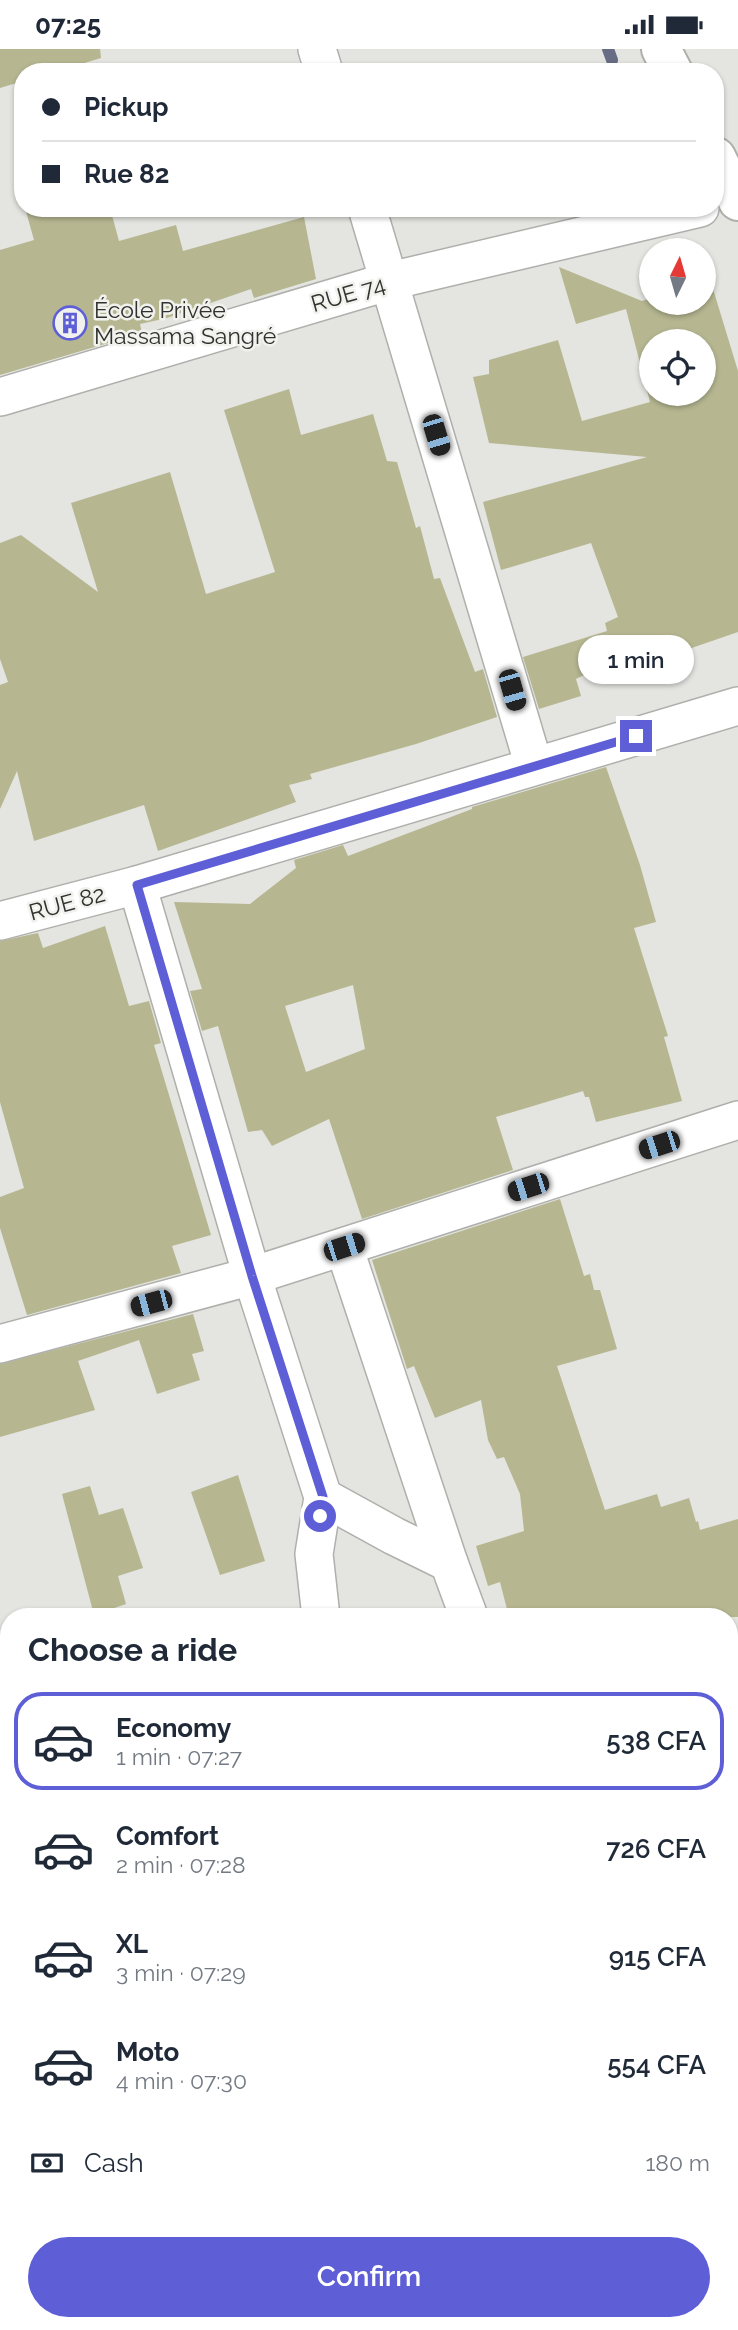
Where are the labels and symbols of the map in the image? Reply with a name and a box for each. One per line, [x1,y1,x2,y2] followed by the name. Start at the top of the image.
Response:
[639,238,716,315] north arrow
[308,270,388,317] street label: RUE 74
[94,296,276,349] place label: École Privée Massama Sangré
[51,304,89,342] building icon: École Privée Massama Sangré
[420,412,453,458] car
[578,635,694,683] callout: 1 min
[497,667,528,713] car
[620,720,652,752] route end
[26,879,108,926] street label: RUE 82
[636,1129,683,1161] car
[505,1171,552,1203] car
[321,1231,368,1263] car
[128,1287,175,1319] car
[304,1500,336,1532] route start

